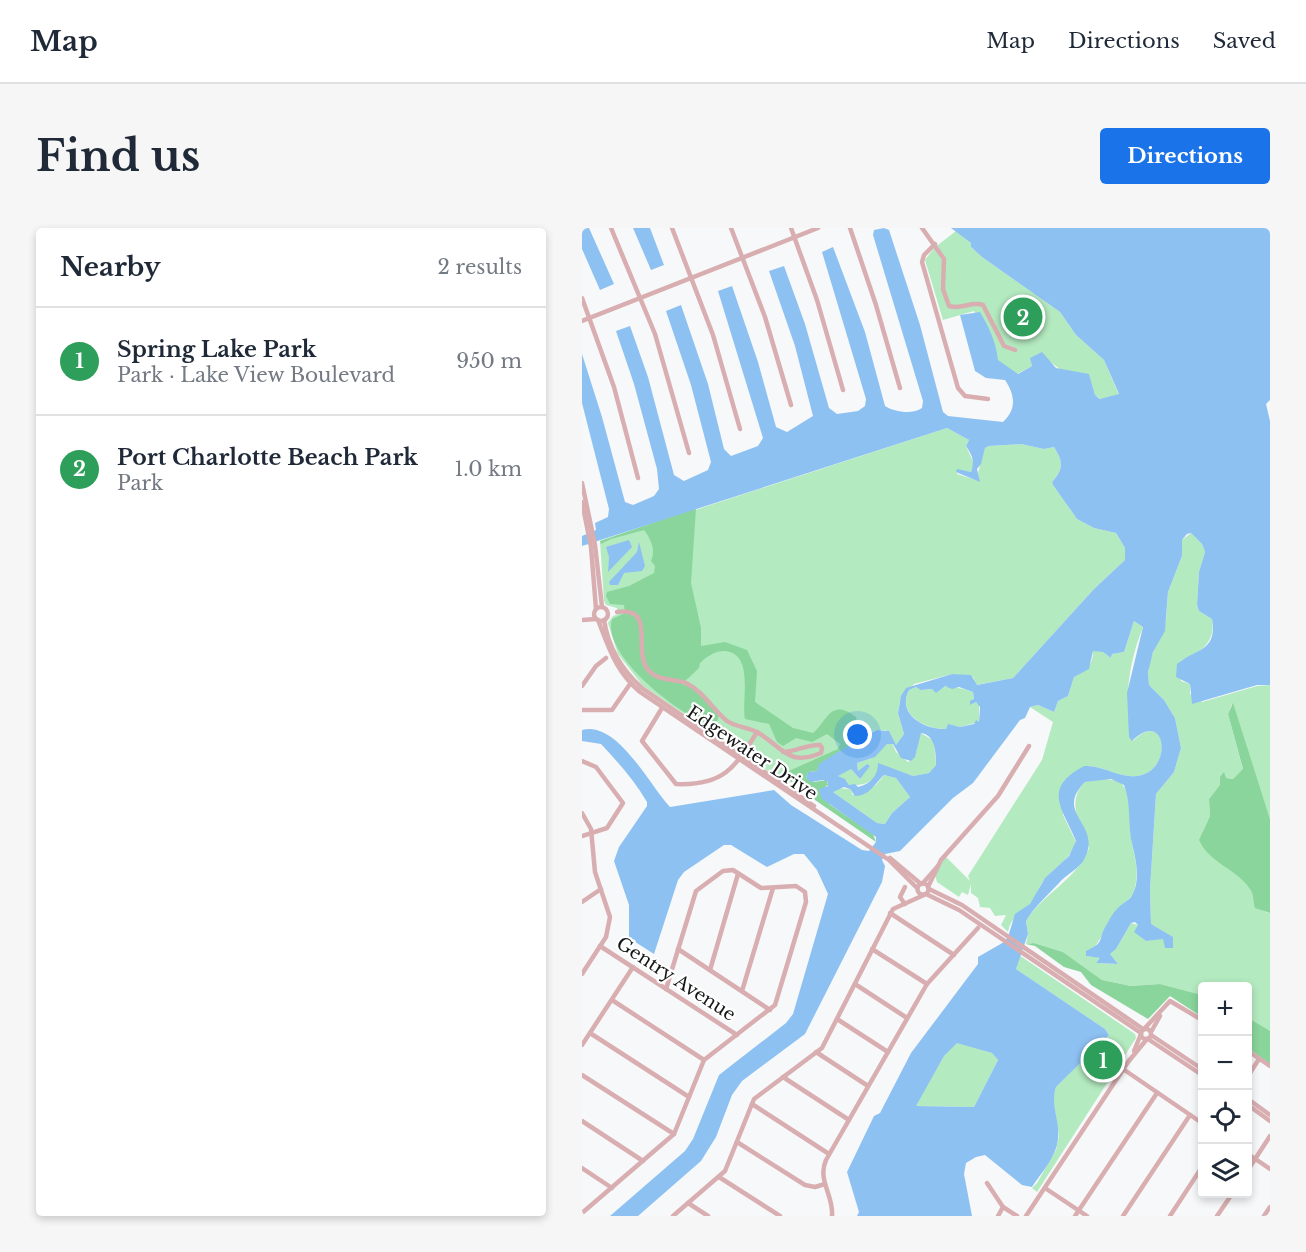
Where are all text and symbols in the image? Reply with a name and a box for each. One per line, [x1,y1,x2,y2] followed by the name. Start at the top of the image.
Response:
[30,24,98,59] text: Map
[986,28,1035,54] text: Map
[1068,28,1180,54] text: Directions
[1213,28,1276,54] text: Saved
[1100,128,1270,184] button: Directions
[36,130,200,182] text: Find us
[60,251,161,283] text: Nearby
[438,255,522,279] text: 2 results
[1004,294,1042,340] pin: 2
[117,336,316,363] text: Spring Lake Park
[75,349,84,373] text: 1
[456,349,522,373] text: 950 m
[117,363,395,387] text: Park · Lake View Boulevard
[117,444,418,471] text: Port Charlotte Beach Park
[73,457,86,481] text: 2
[454,457,522,481] text: 1.0 km
[117,471,163,495] text: Park
[682,701,822,805] street label: Edgewater Drive
[843,720,872,749] your location
[612,932,740,1026] street label: Gentry Avenue
[1198,982,1252,1198] map controls
[1198,982,1252,1036] button: +
[1198,1036,1252,1090] button: −
[1084,1038,1122,1082] pin: 1
[1198,1090,1252,1144] button: locate
[1198,1144,1252,1198] button: layers

